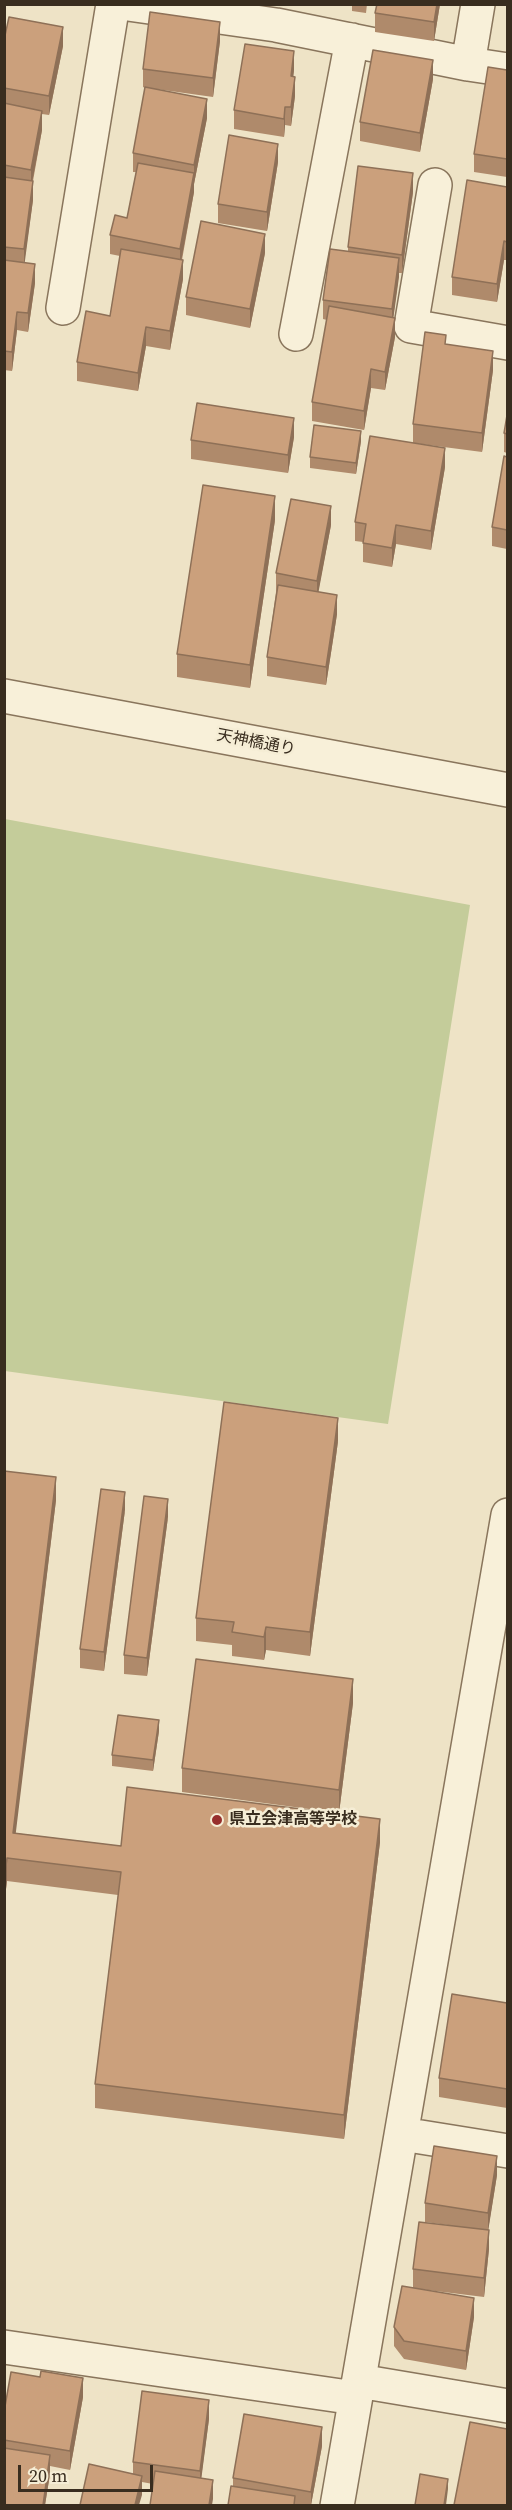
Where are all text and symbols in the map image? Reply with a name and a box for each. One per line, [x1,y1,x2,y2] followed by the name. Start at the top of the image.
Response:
[215,726,297,760] street label: 天神橋通り
[229,1810,357,1830] place label: 県立会津高等学校
[210,1813,224,1827] marker: 県立会津高等学校
[21,2453,156,2491] scale bar
[29,2463,67,2488] text: 20 m

